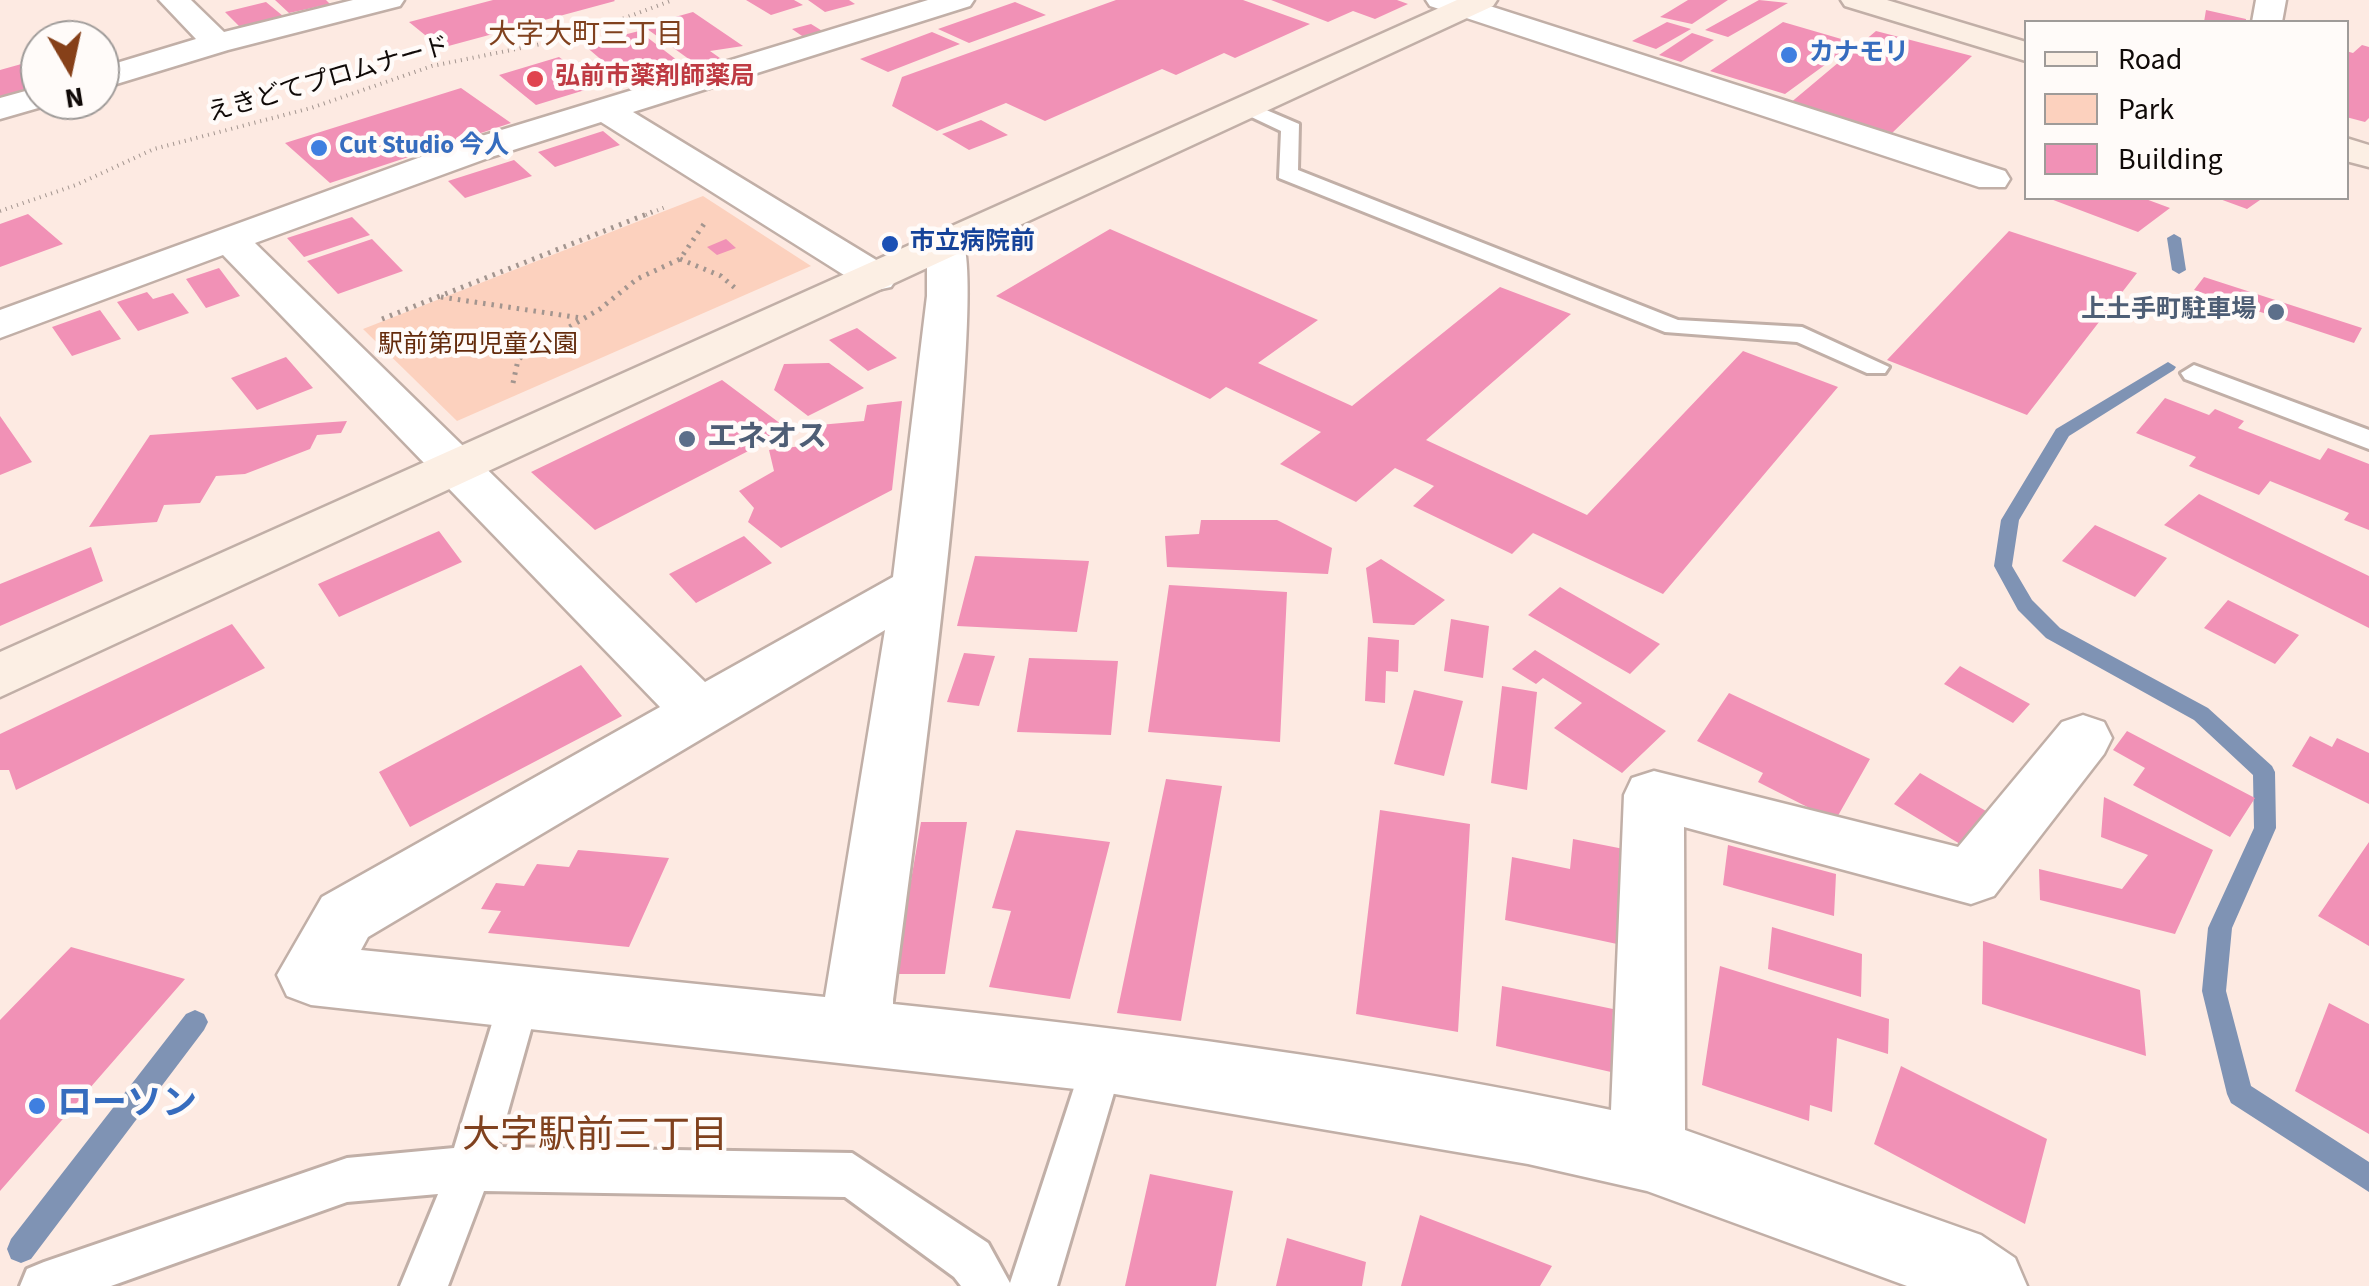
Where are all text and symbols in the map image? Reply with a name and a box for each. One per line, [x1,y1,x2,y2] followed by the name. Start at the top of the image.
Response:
[20,20,120,120] north arrow
[488,20,684,54] district label: 大字大町三丁目
[2024,20,2349,200] legend
[205,32,453,130] street label: えきどてプロムナード
[2118,38,2182,81] text: Road
[1809,40,1909,70] place label: カナモリ
[1778,44,1800,66] marker: カナモリ
[555,64,755,94] place label: 弘前市薬剤師薬局
[524,68,546,90] marker: 弘前市薬剤師薬局
[62,76,87,119] text: N
[2118,88,2174,131] text: Park
[339,133,509,163] place label: Cut Studio 今人
[308,137,330,159] marker: Cut Studio 今人
[2118,138,2223,181] text: Building
[910,229,1035,259] place label: 市立病院前
[879,233,901,255] marker: 市立病院前
[2081,297,2256,327] place label: 上土手町駐車場
[2265,301,2287,323] marker: 上土手町駐車場
[378,332,578,362] park label: 駅前第四児童公園
[707,421,827,457] place label: エネオス
[676,428,698,450] marker: エネオス
[57,1085,197,1127] place label: ローソン
[26,1095,48,1117] marker: ローソン
[462,1116,728,1162] district label: 大字駅前三丁目

